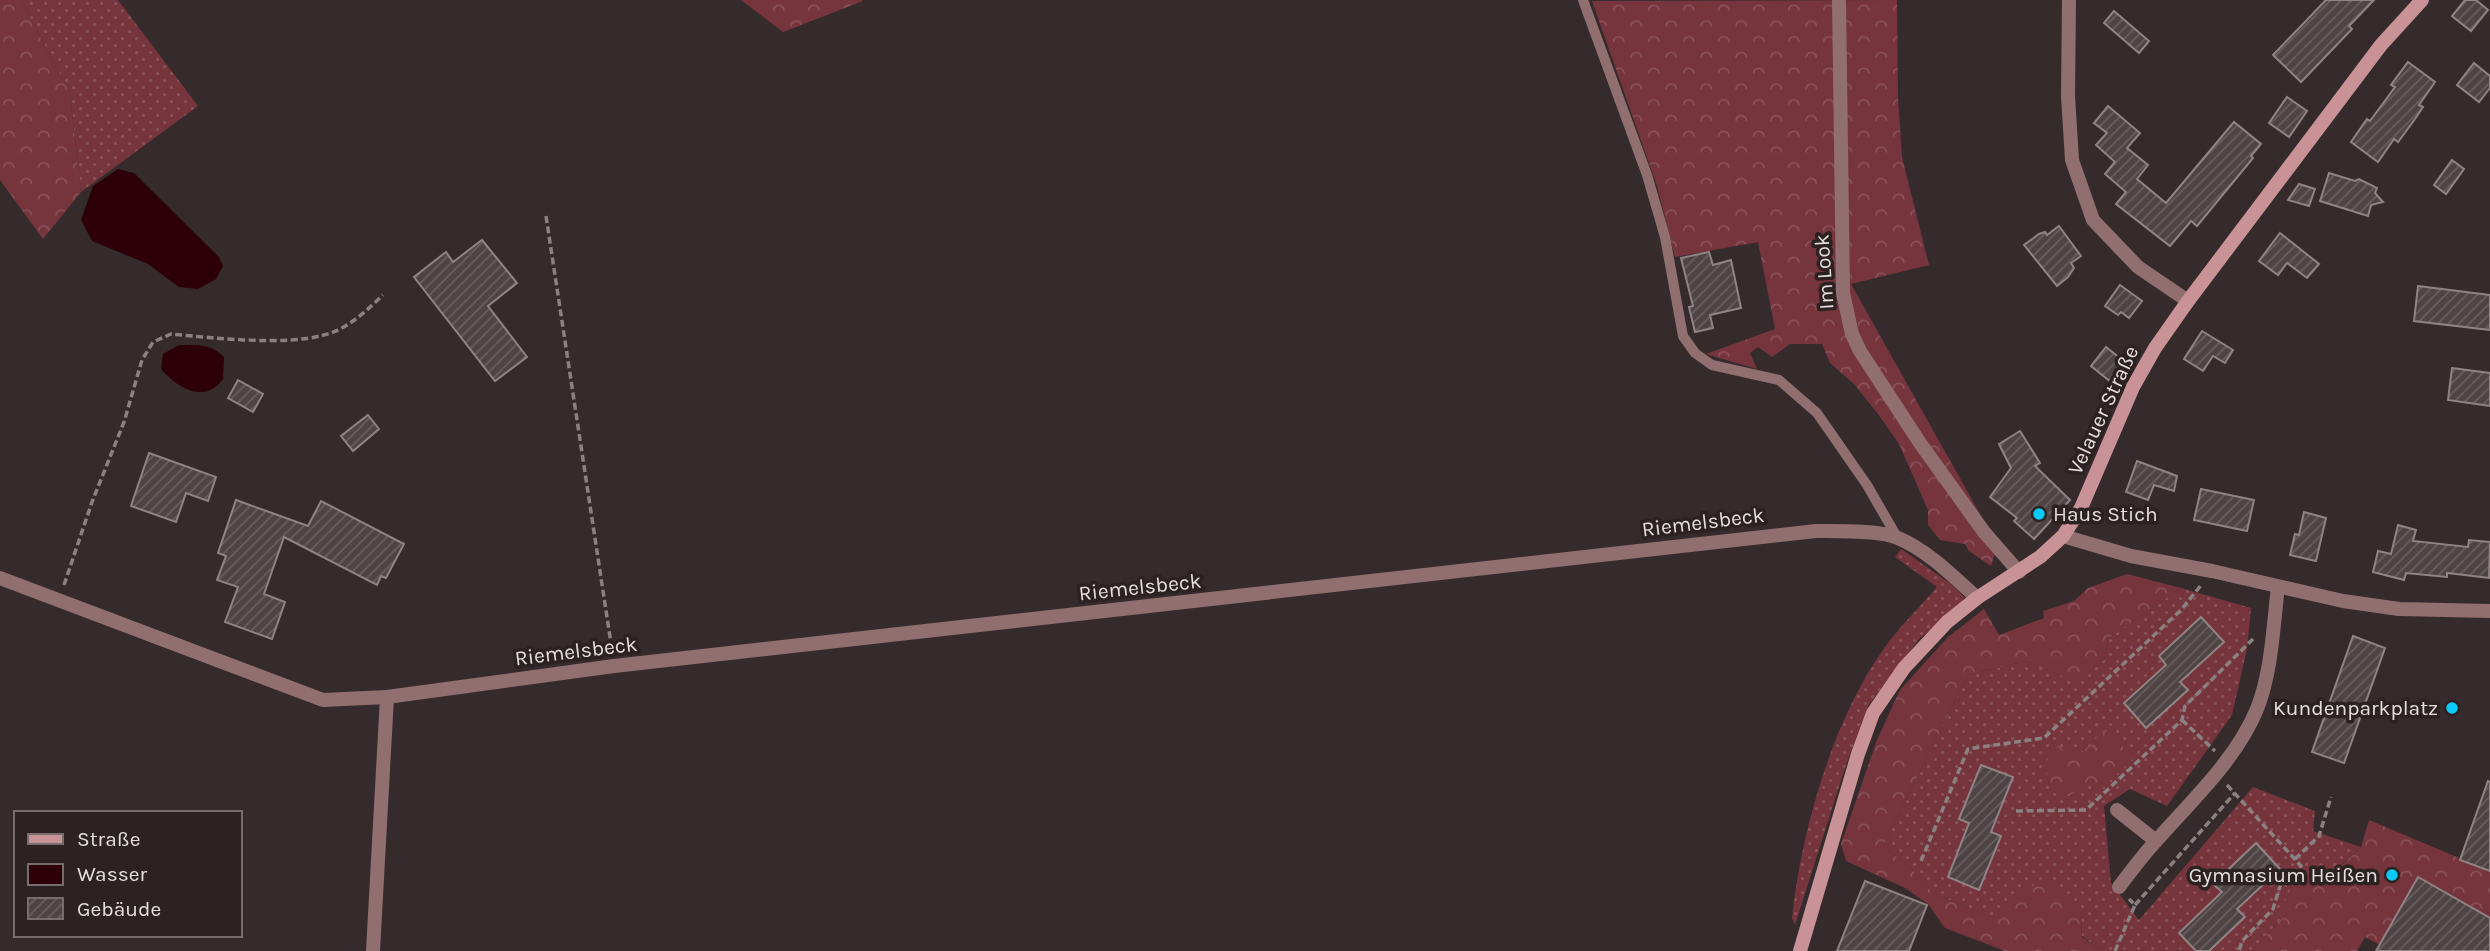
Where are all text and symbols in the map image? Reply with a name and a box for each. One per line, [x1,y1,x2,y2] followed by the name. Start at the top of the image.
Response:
[1809,234,1839,310] street label: Im Look
[2063,342,2143,478] street label: Velauer Straße
[2053,502,2158,526] place label: Haus Stich
[1640,503,1766,541] street label: Riemelsbeck
[2031,506,2047,522] marker: Haus Stich
[1078,569,1203,605] street label: Riemelsbeck
[513,632,639,670] street label: Riemelsbeck
[2273,696,2438,720] place label: Kundenparkplatz
[2444,700,2460,716] marker: Kundenparkplatz
[14,811,242,937] legend
[77,827,140,851] text: Straße
[77,862,148,886] text: Wasser
[2189,863,2378,887] place label: Gymnasium Heißen
[2384,867,2400,883] marker: Gymnasium Heißen
[77,897,161,921] text: Gebäude

